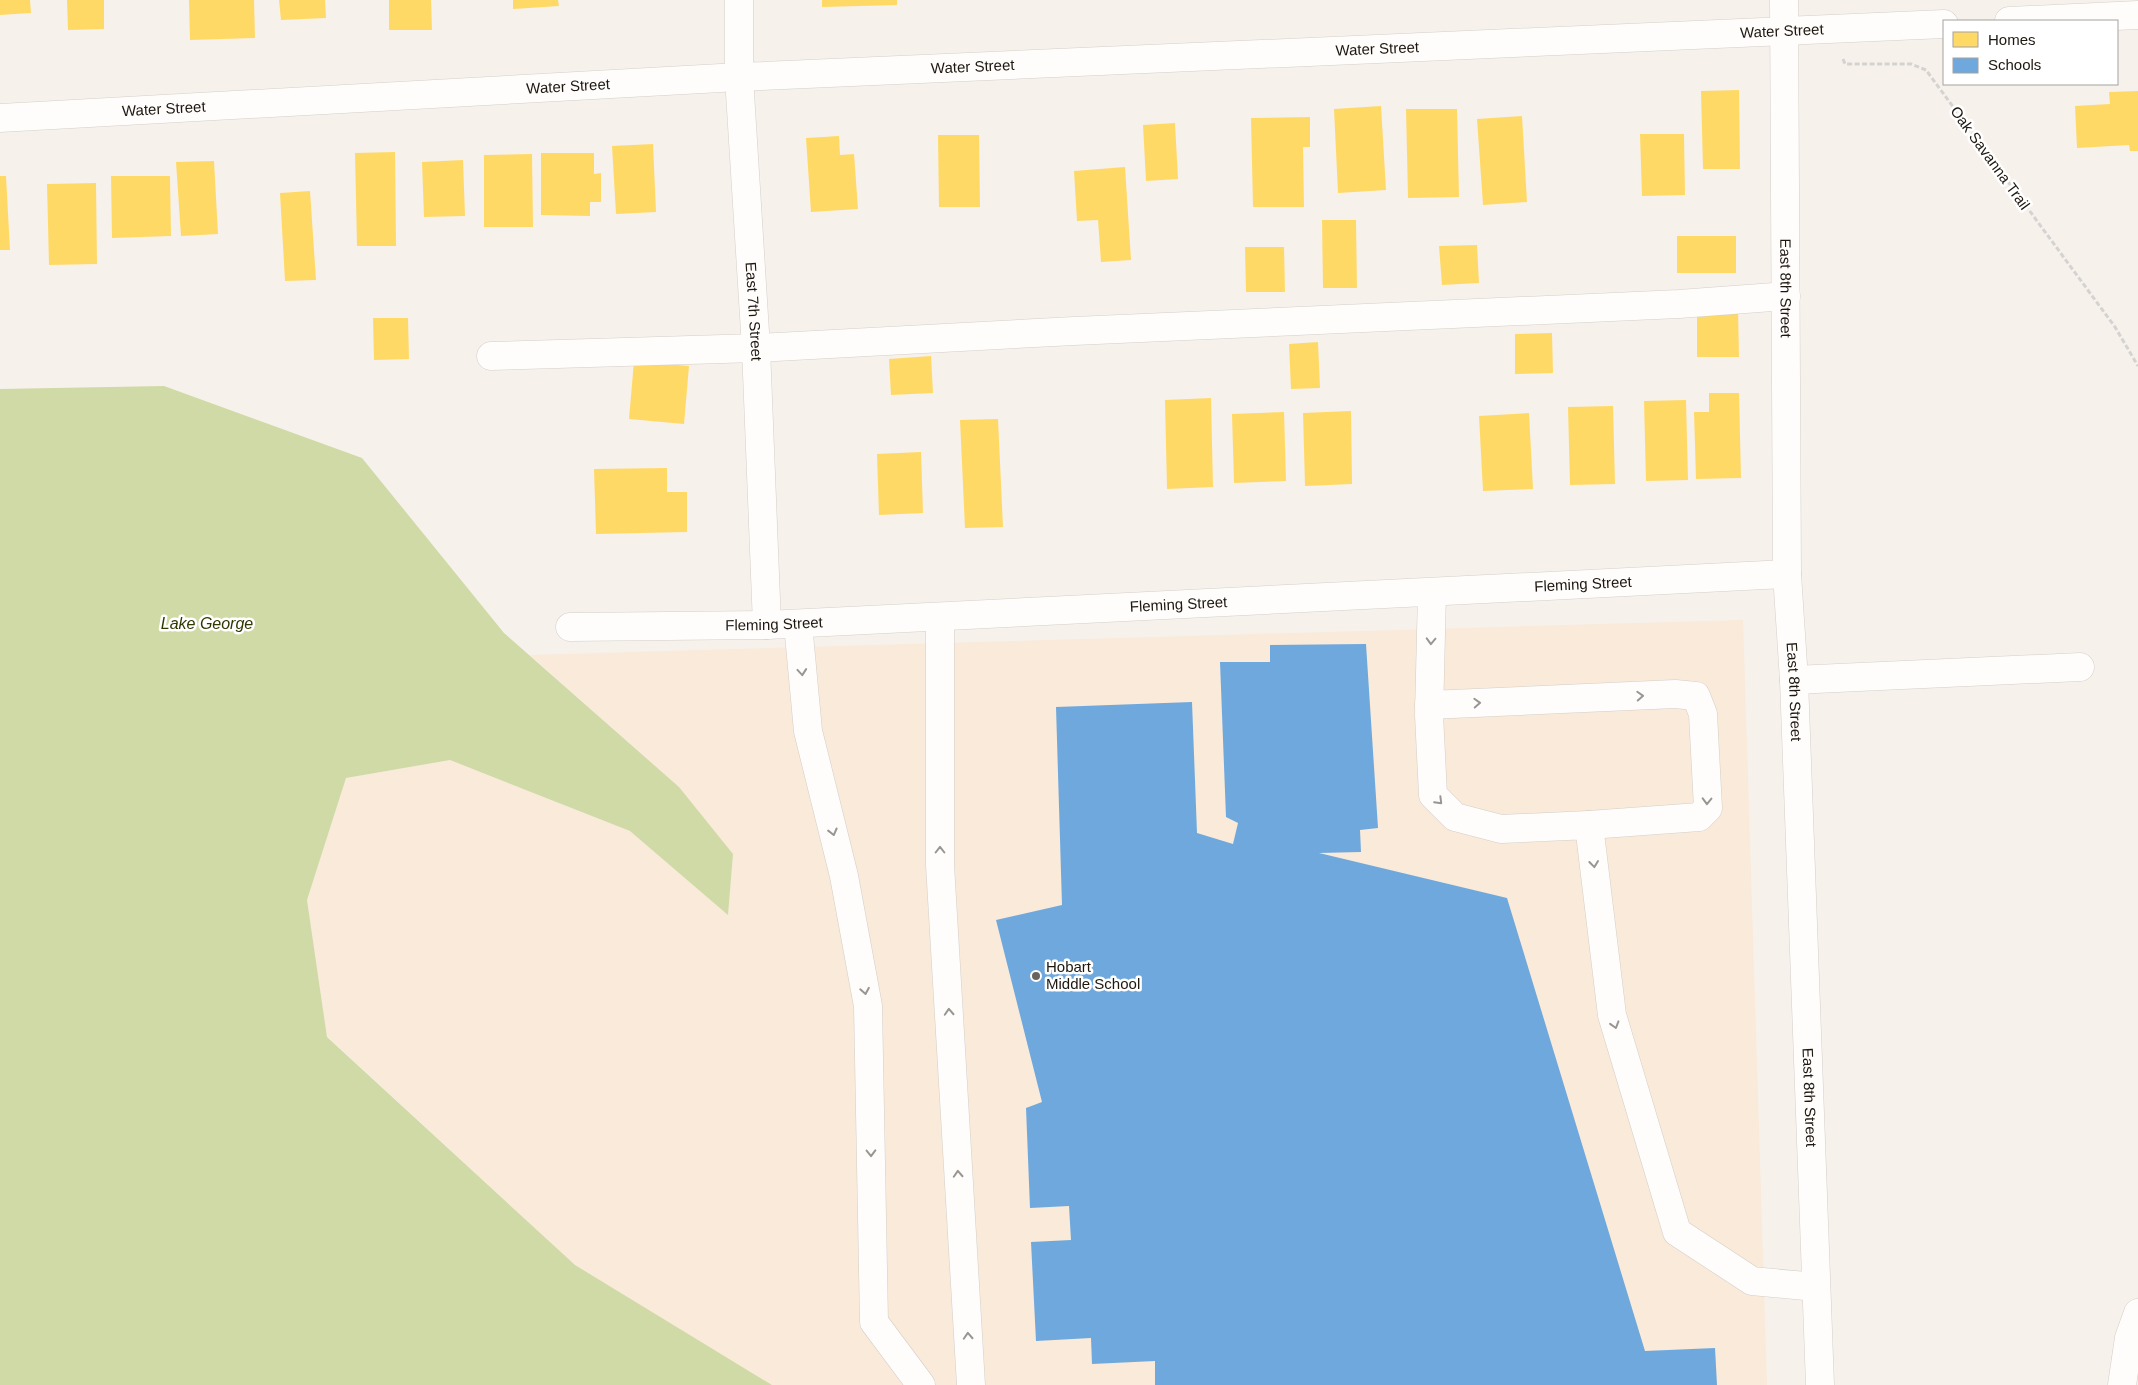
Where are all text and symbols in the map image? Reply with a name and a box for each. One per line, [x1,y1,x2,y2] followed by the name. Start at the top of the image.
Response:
[1740,20,1825,41] street label: Water Street
[1943,20,2118,85] legend
[1988,31,2036,48] text: Homes
[1335,38,1420,59] street label: Water Street
[930,56,1016,77] street label: Water Street
[1988,56,2041,73] text: Schools
[526,75,611,97] street label: Water Street
[121,98,207,119] street label: Water Street
[1947,103,2034,213] street label: Oak Savanna Trail
[1777,238,1795,339] street label: East 8th Street
[743,261,766,362] street label: East 7th Street
[1534,573,1633,595] street label: Fleming Street
[1129,593,1228,615] street label: Fleming Street
[725,613,824,633] street label: Fleming Street
[161,615,253,632] water label: Lake George
[1426,638,1436,645] one-way arrow
[1784,642,1805,742] street label: East 8th Street
[797,669,808,677] one-way arrow
[1636,690,1644,701] one-way arrow
[1474,698,1482,709] one-way arrow
[1433,795,1442,804] one-way arrow
[1702,797,1712,805] one-way arrow
[827,827,838,836] one-way arrow
[935,845,945,853] one-way arrow
[1588,860,1599,868] one-way arrow
[1046,958,1140,992] place label: Hobart Middle School
[1030,970,1042,982] marker: Hobart Middle School
[859,986,870,995] one-way arrow
[943,1008,954,1016] one-way arrow
[1610,1020,1620,1029] one-way arrow
[1800,1048,1820,1148] street label: East 8th Street
[865,1149,876,1157] one-way arrow
[953,1170,964,1178] one-way arrow
[963,1332,974,1340] one-way arrow

